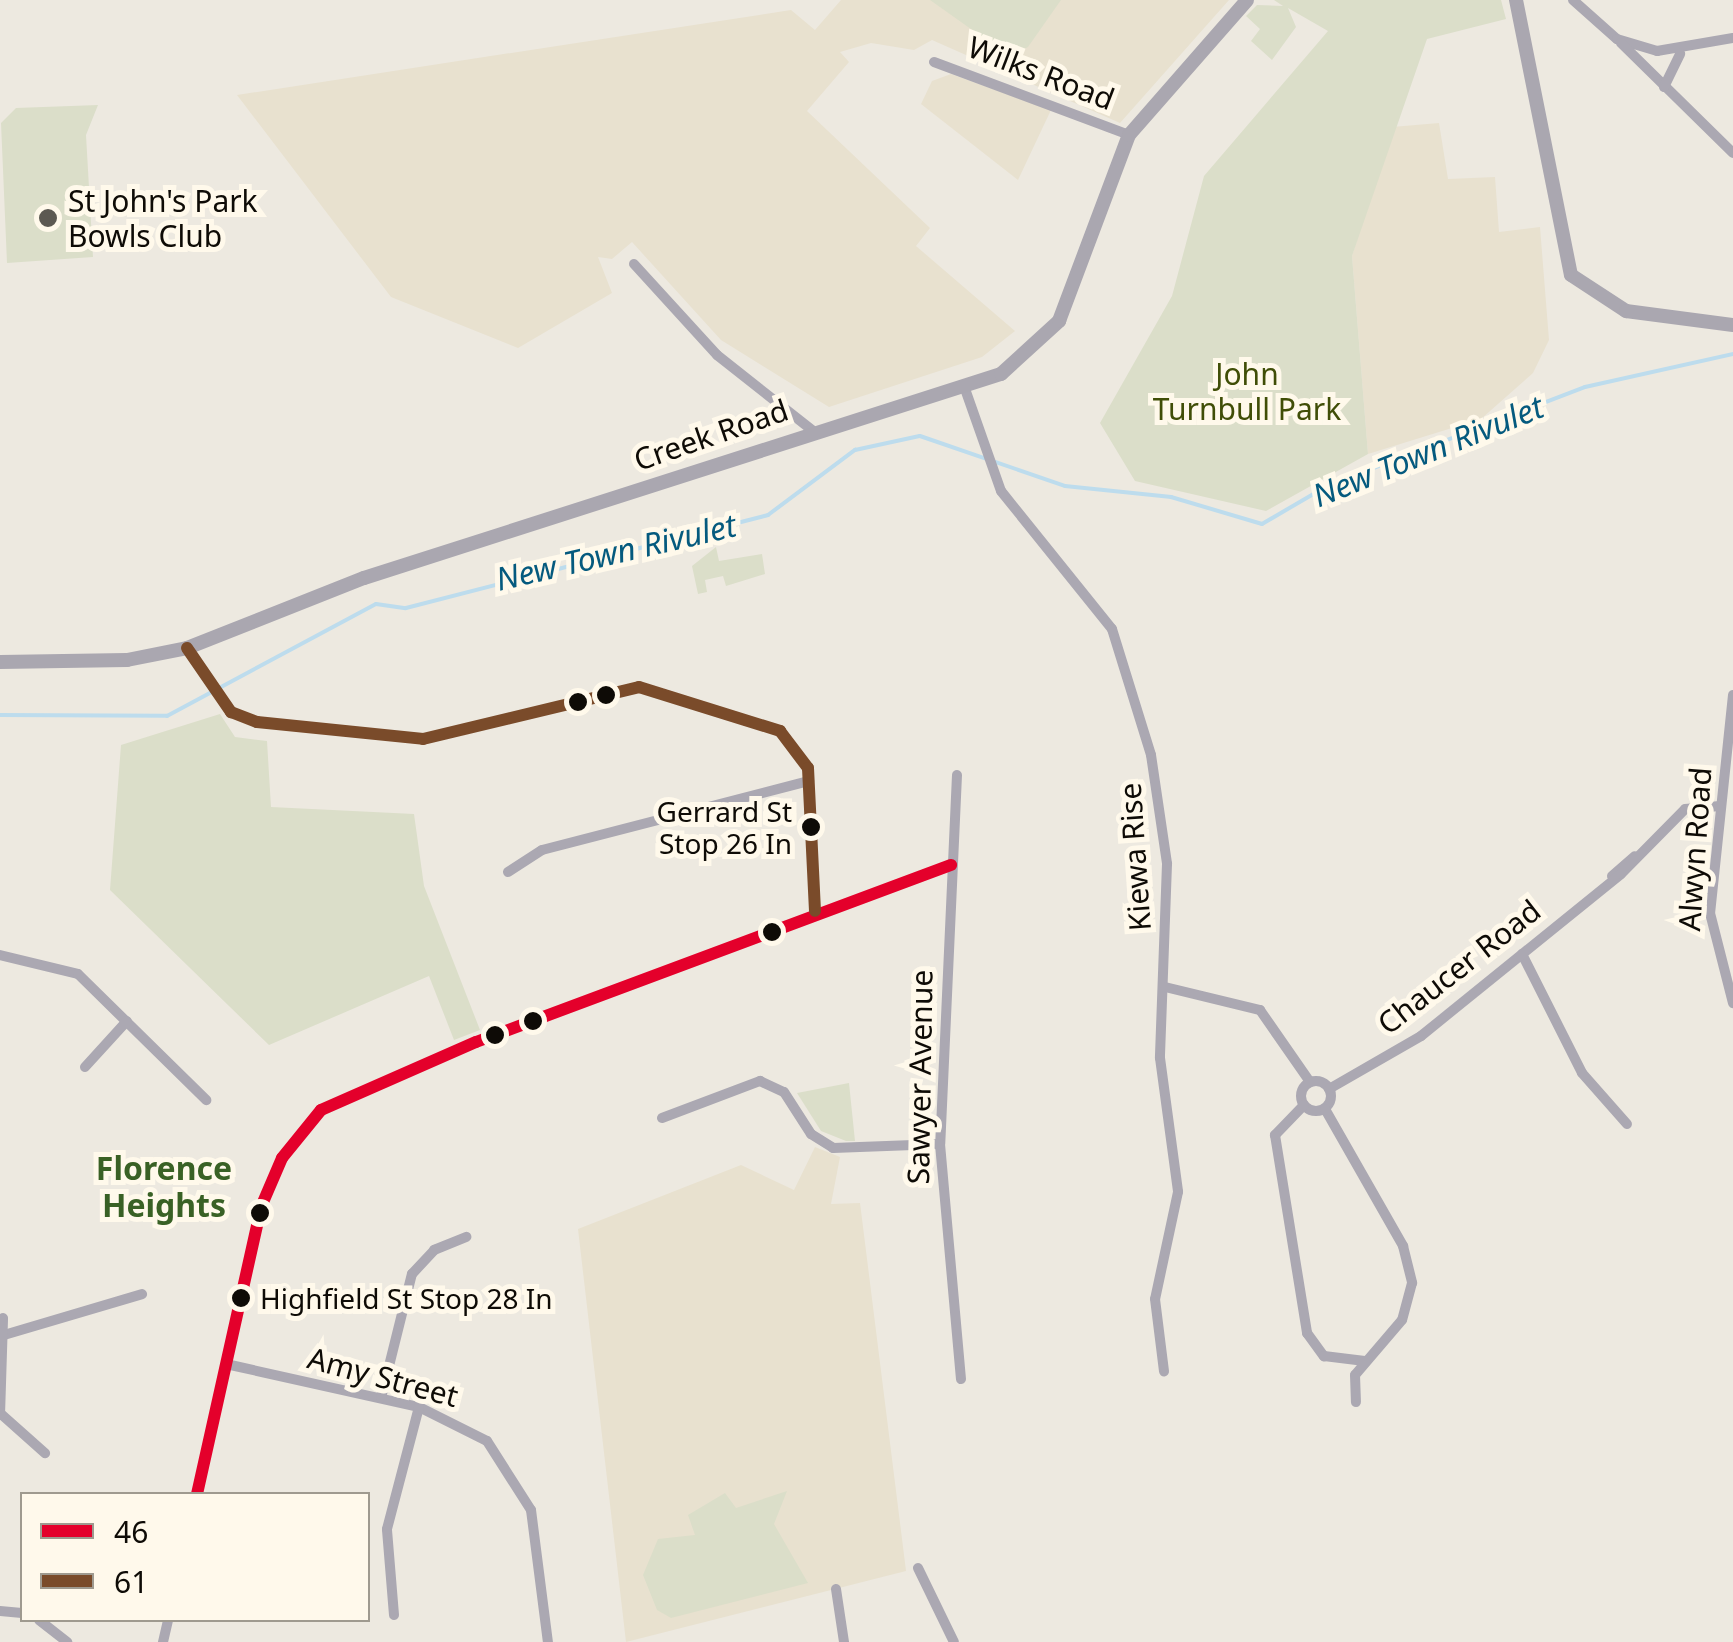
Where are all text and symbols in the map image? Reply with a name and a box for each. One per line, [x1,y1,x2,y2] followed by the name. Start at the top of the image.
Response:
[963,29,1119,117] street label: Wilks Road
[68,183,258,254] place label: St John's Park Bowls Club
[37,207,59,229] marker: St John's Park Bowls Club
[1153,356,1341,426] park label: John Turnbull Park
[1307,387,1549,515] water label: New Town Rivulet
[629,392,793,478] street label: Creek Road
[492,506,740,598] water label: New Town Rivulet
[596,685,616,705] unlabelled marker
[568,692,588,712] unlabelled marker
[1671,766,1719,932] street label: Alwyn Road
[1112,782,1158,932] street label: Kiewa Rise
[657,794,792,860] place label: Gerrard St Stop 26 In
[801,817,821,837] marker: Gerrard St Stop 26 In
[1371,892,1547,1042] street label: Chaucer Road
[762,922,782,942] unlabelled marker
[900,969,940,1185] street label: Sawyer Avenue
[523,1011,543,1031] unlabelled marker
[485,1025,505,1045] unlabelled marker
[96,1150,232,1225] district label: Florence Heights
[250,1203,270,1223] unlabelled marker
[260,1281,553,1315] place label: Highfield St Stop 28 In
[231,1288,251,1308] marker: Highfield St Stop 28 In
[304,1340,462,1414] street label: Amy Street
[20,1492,370,1622] legend
[114,1511,148,1552] text: 46
[114,1561,148,1602] text: 61

